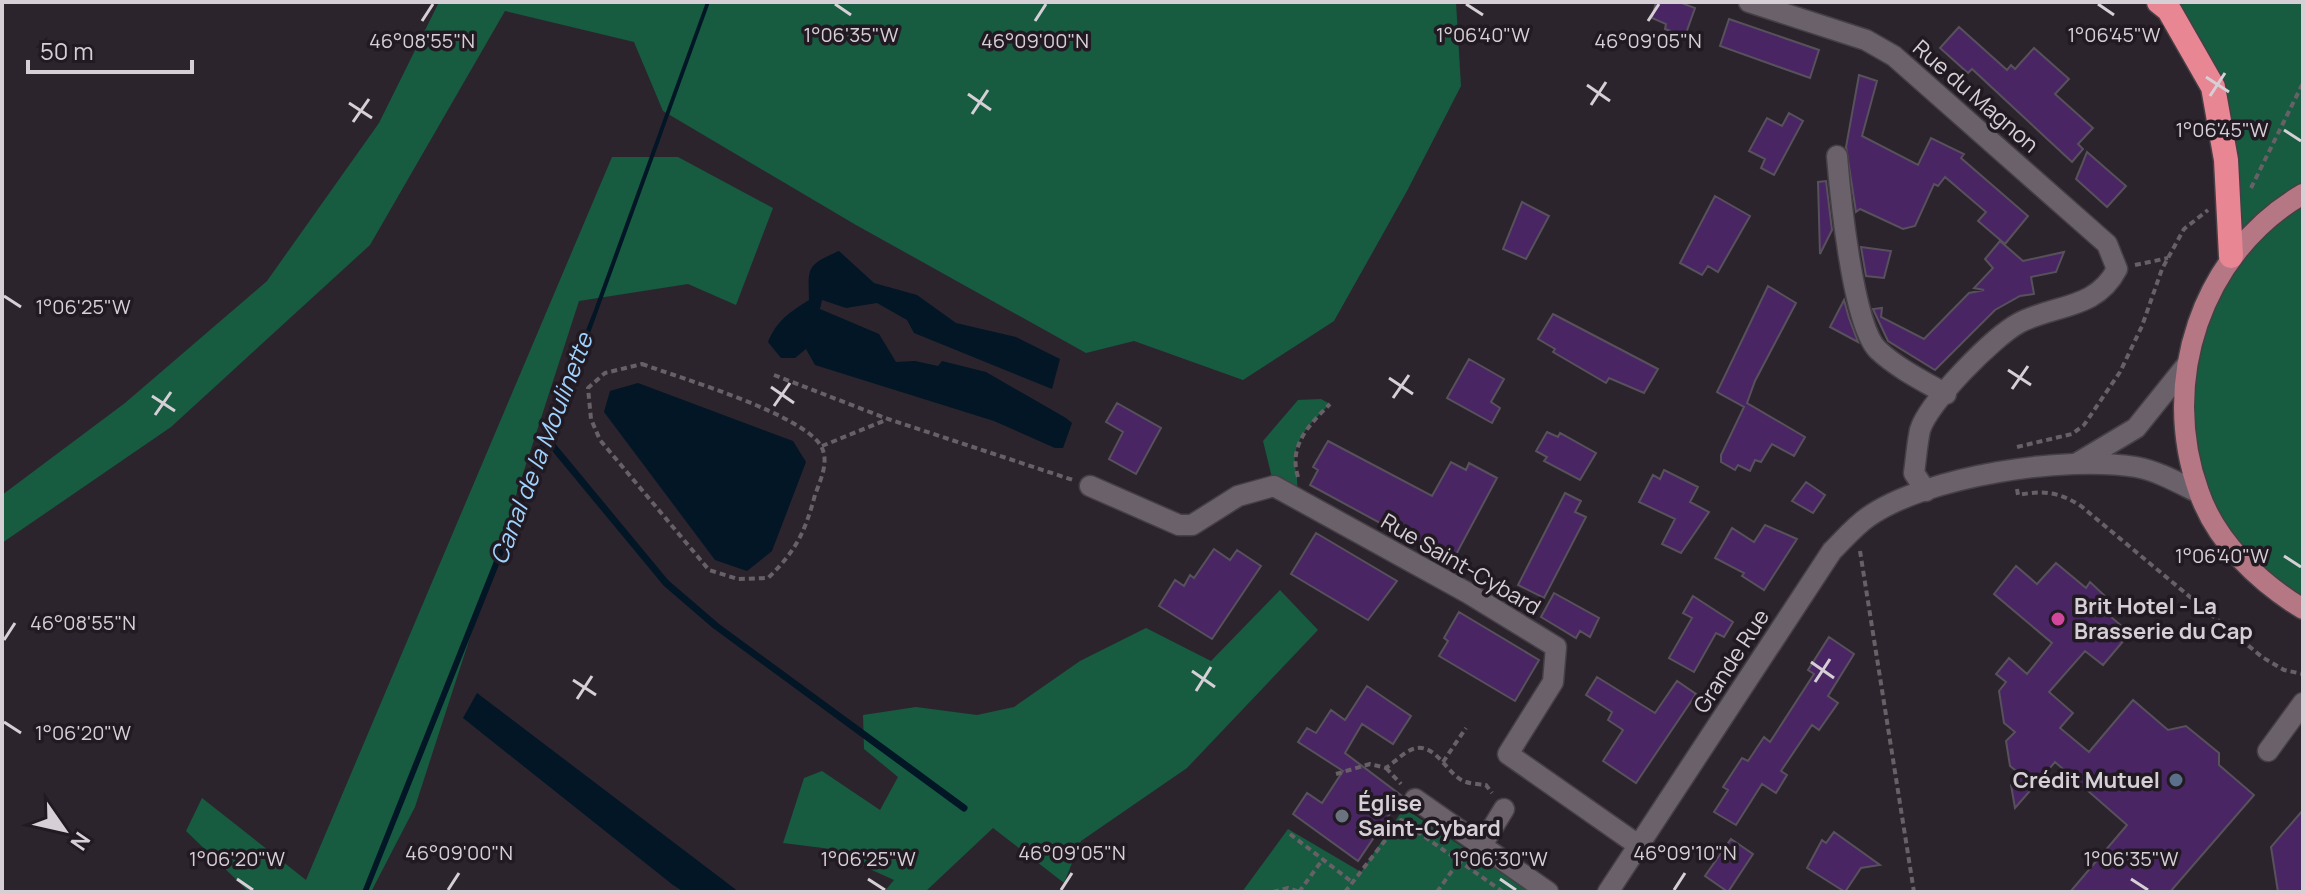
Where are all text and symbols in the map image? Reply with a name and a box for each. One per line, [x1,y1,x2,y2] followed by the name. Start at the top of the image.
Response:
[804,21,899,48] text: 1°06'35"W
[1436,21,1530,48] text: 1°06'40"W
[2067,21,2161,48] text: 1°06'45"W
[28,24,192,74] scale bar
[369,27,475,54] text: 46°08'55"N
[981,27,1089,54] text: 46°09'00"N
[1594,27,1702,54] text: 46°09'05"N
[1907,33,2045,159] street label: Rue du Magnon
[40,34,94,67] text: 50 m
[2175,116,2269,143] text: 1°06'45"W
[35,293,131,320] text: 1°06'25"W
[481,326,601,569] water label: Canal de la Moulinette
[1376,506,1546,622] street label: Rue Saint-Cybard
[2175,542,2269,569] text: 1°06'40"W
[2074,591,2253,646] place label: Brit Hotel - La Brasserie du Cap
[1686,603,1776,719] street label: Grande Rue
[30,609,136,636] text: 46°08'55"N
[2049,610,2067,628] marker: Brit Hotel - La Brasserie du Cap
[35,719,131,746] text: 1°06'20"W
[2013,765,2160,795] place label: Crédit Mutuel
[2167,771,2185,789] marker: Crédit Mutuel
[1358,788,1501,843] place label: Église Saint-Cybard
[24,790,104,870] north arrow
[1333,807,1351,825] marker: Église Saint-Cybard
[64,826,97,856] text: N
[405,839,513,866] text: 46°09'00"N
[1018,839,1126,866] text: 46°09'05"N
[1633,839,1737,866] text: 46°09'10"N
[189,845,285,872] text: 1°06'20"W
[820,845,916,872] text: 1°06'25"W
[1452,845,1548,872] text: 1°06'30"W
[2084,845,2179,872] text: 1°06'35"W

